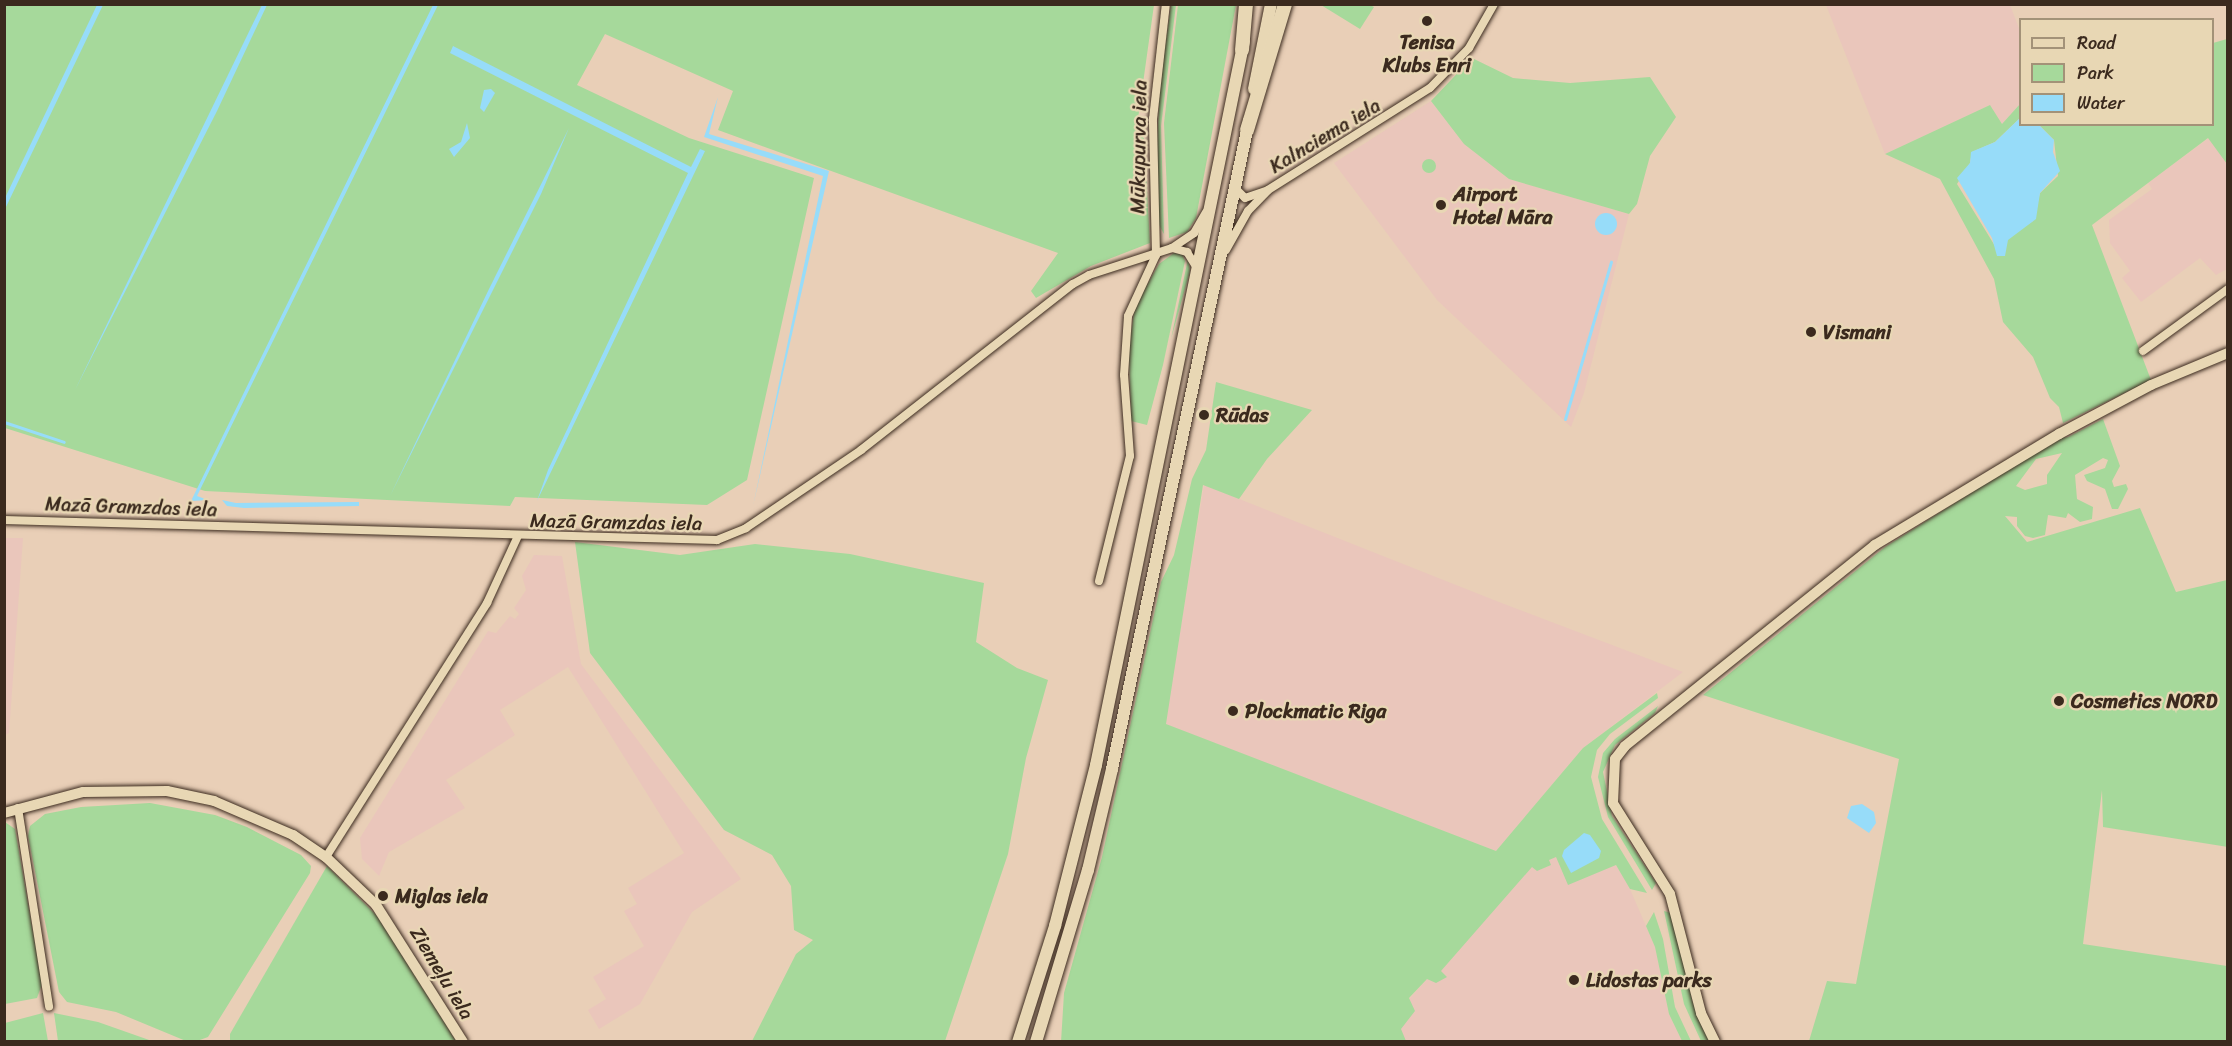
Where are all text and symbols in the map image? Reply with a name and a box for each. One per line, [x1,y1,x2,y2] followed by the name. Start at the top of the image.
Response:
[1420,14,1434,28] marker: Tenisa Klubs Enri
[2019,18,2214,126] legend
[2077,27,2116,59] text: Road
[1383,30,1471,77] place label: Tenisa Klubs Enri
[2077,57,2114,89] text: Park
[1126,80,1152,214] street label: Mūkupurva iela
[2077,87,2124,119] text: Water
[1265,93,1385,179] street label: Kalnciema iela
[1453,182,1552,229] place label: Airport Hotel Māra
[1434,198,1448,212] marker: Airport Hotel Māra
[1823,320,1891,344] place label: Vismani
[1804,325,1818,339] marker: Vismani
[1216,403,1269,427] place label: Rūdas
[1197,408,1211,422] marker: Rūdas
[44,492,218,522] street label: Mazā Gramzdas iela
[529,508,703,536] street label: Mazā Gramzdas iela
[2071,689,2217,713] place label: Cosmetics NORD
[2052,694,2066,708] marker: Cosmetics NORD
[1245,699,1386,723] place label: Plockmatic Riga
[1226,704,1240,718] marker: Plockmatic Riga
[395,884,488,908] place label: Miglas iela
[376,889,390,903] marker: Miglas iela
[405,922,479,1024] street label: Ziemeļu iela
[1586,968,1712,992] place label: Lidostas parks
[1567,973,1581,987] marker: Lidostas parks

